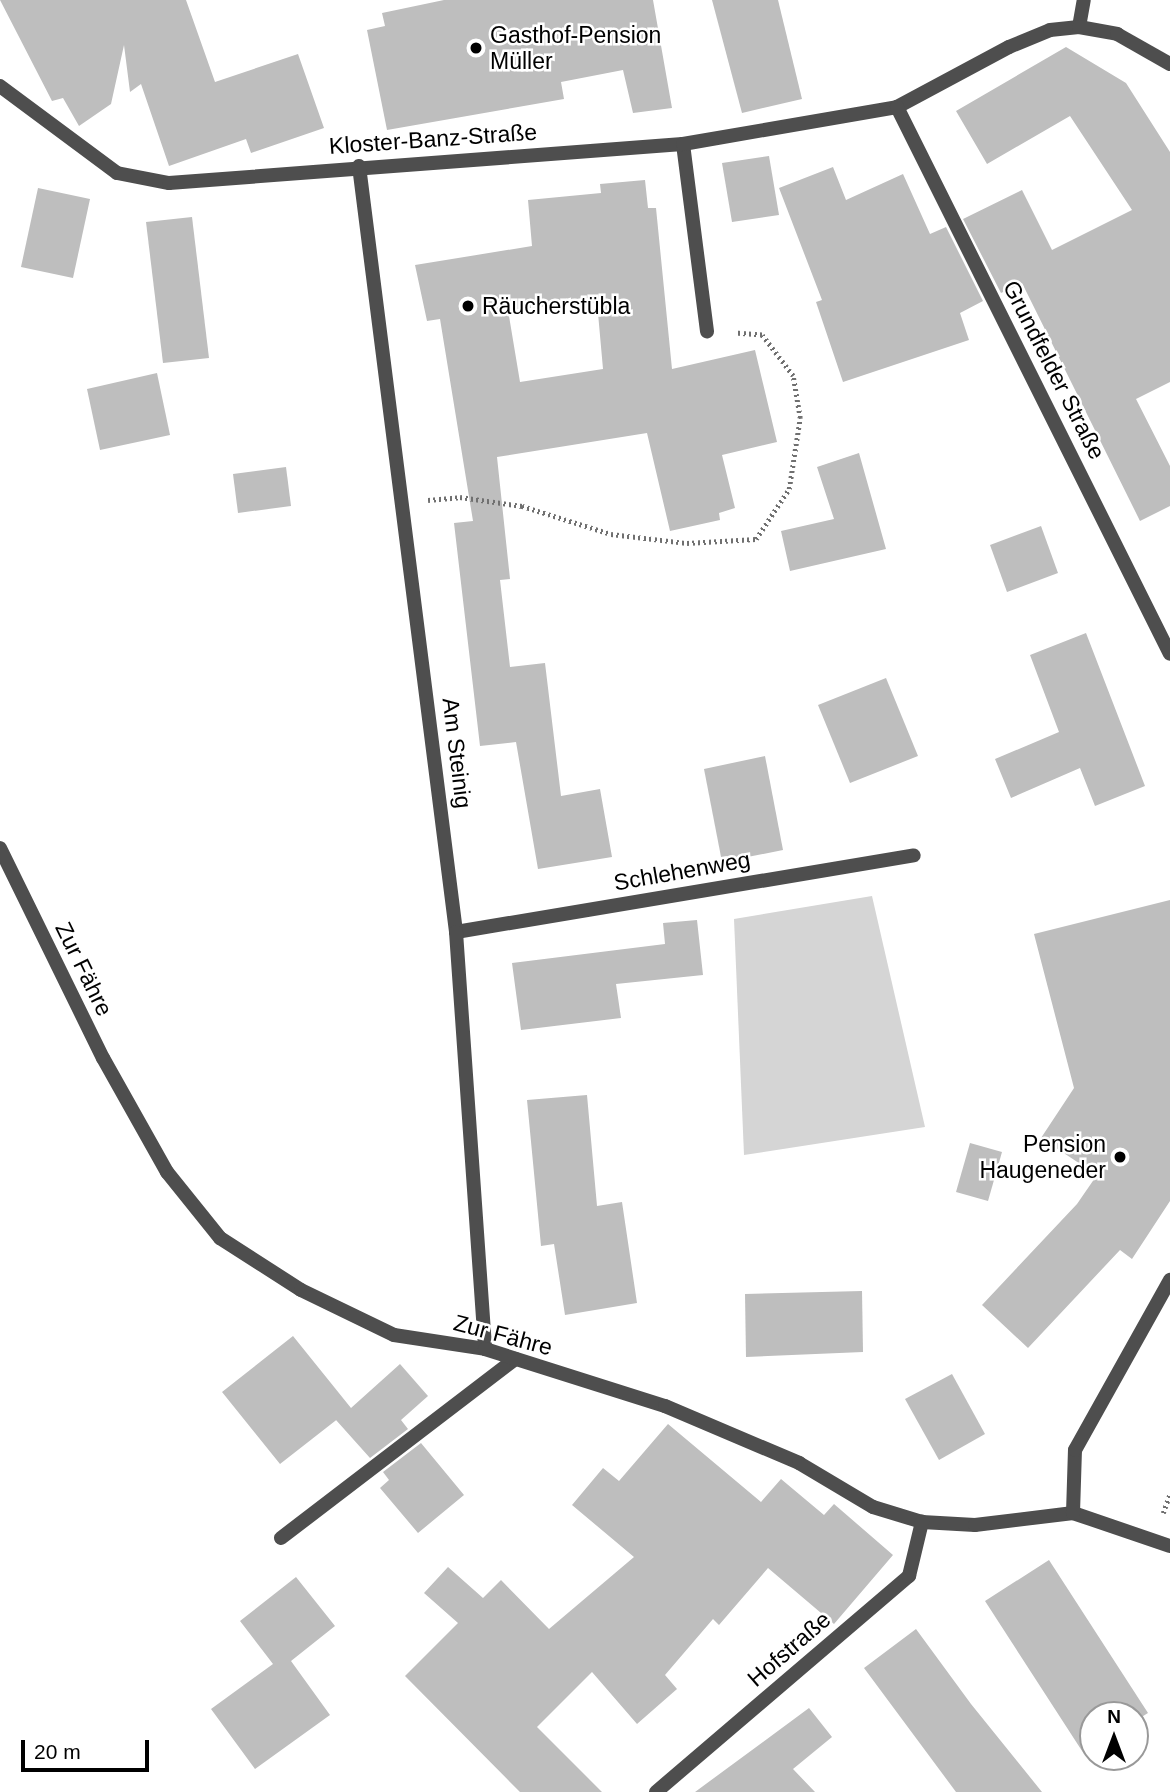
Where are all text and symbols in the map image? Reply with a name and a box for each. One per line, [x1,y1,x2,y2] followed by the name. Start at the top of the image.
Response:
[490,21,661,75] place label: Gasthof-Pension Müller
[468,40,484,56] marker: Gasthof-Pension Müller
[328,118,538,160] street label: Kloster-Banz-Straße
[997,276,1111,464] street label: Grundfelder Straße
[482,292,630,320] place label: Räucherstübla
[460,298,476,314] marker: Räucherstübla
[437,696,477,810] street label: Am Steinig
[612,845,752,897] street label: Schlehenweg
[49,918,119,1020] street label: Zur Fähre
[979,1130,1106,1184] place label: Pension Haugeneder
[1112,1149,1128,1165] marker: Pension Haugeneder
[451,1309,555,1361] street label: Zur Fähre
[742,1605,836,1693] street label: Hofstraße
[1079,1701,1149,1771] north arrow
[1107,1706,1121,1727] text: N
[24,1726,152,1770] scale bar
[34,1740,81,1763] text: 20 m

